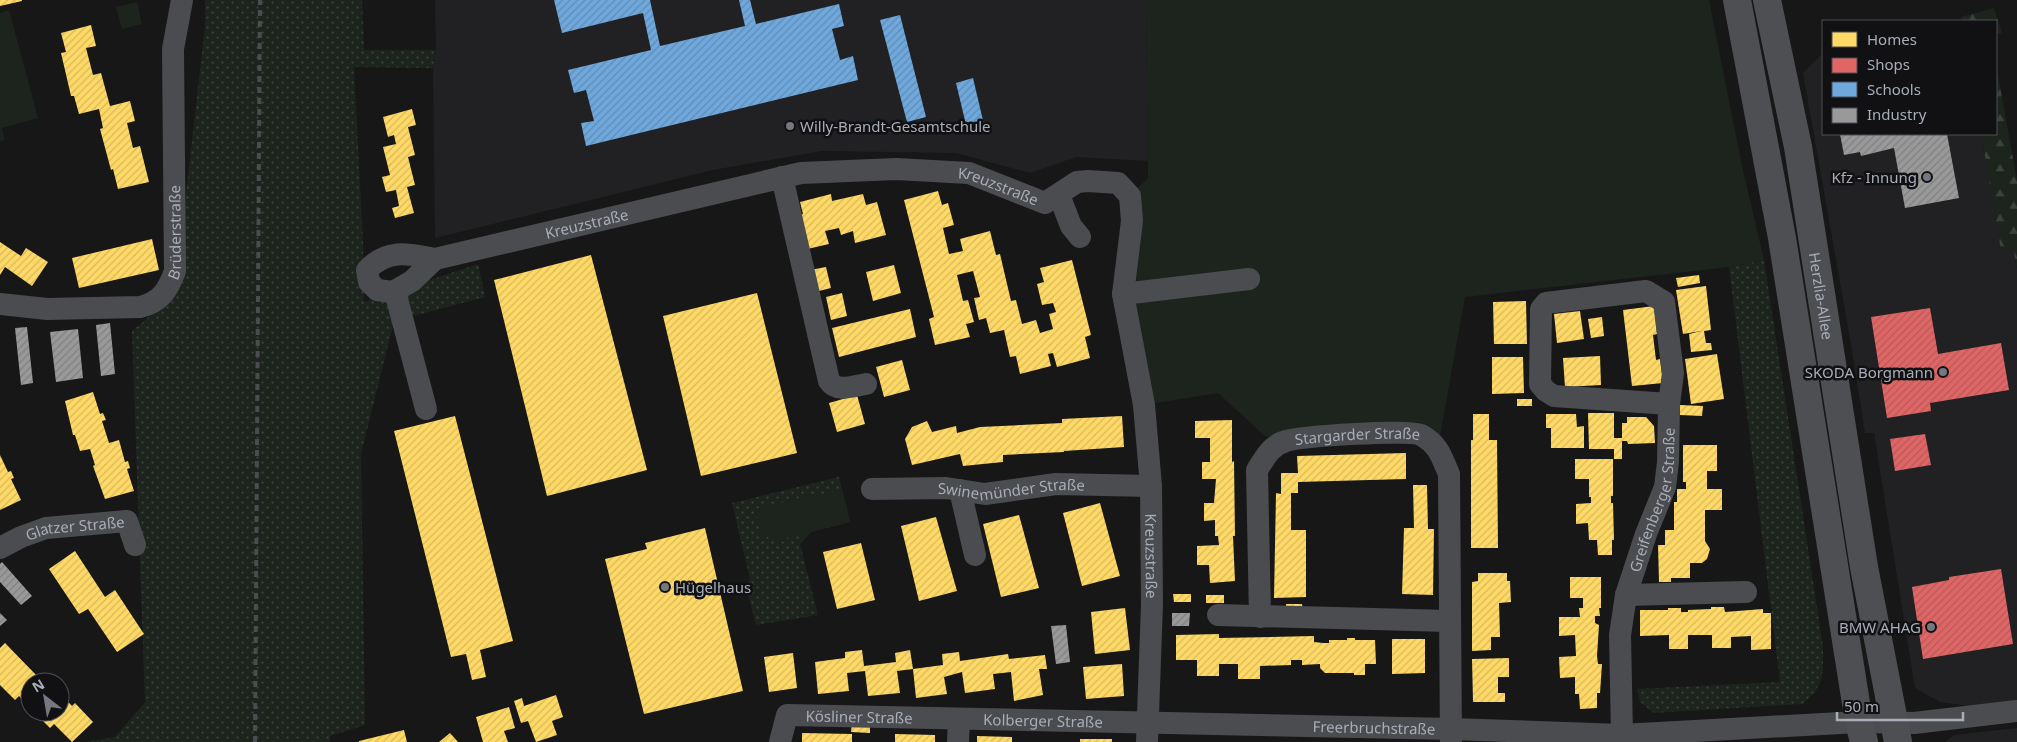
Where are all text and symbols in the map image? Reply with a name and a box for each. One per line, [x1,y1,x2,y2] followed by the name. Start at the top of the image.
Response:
[1822,20,1997,135] legend
[1867,29,1917,49] text: Homes
[1867,54,1910,74] text: Shops
[1867,79,1921,99] text: Schools
[1867,104,1927,124] text: Industry
[800,116,991,136] place label: Willy-Brandt-Gesamtschule
[784,120,796,132] marker: Willy-Brandt-Gesamtschule
[958,162,1042,209] street label: Kreuzstraße
[1831,167,1917,187] place label: Kfz - Innung
[1921,171,1933,183] marker: Kfz - Innung
[163,185,185,282] street label: Brüderstraße
[543,204,630,243] street label: Kreuzstraße
[1805,251,1838,341] street label: Herzlia-Allee
[1805,362,1933,382] place label: SKODA Borgmann
[1937,366,1949,378] marker: SKODA Borgmann
[1293,423,1422,449] street label: Stargarder Straße
[1624,428,1679,575] street label: Greifenberger Straße
[938,474,1085,505] street label: Swinemünder Straße
[22,511,125,545] street label: Glatzer Straße
[1141,513,1162,598] street label: Kreuzstraße
[675,577,751,597] place label: Hügelhaus
[659,581,671,593] marker: Hügelhaus
[1839,617,1921,637] place label: BMW AHAG
[1925,621,1937,633] marker: BMW AHAG
[20,672,70,722] north arrow
[28,674,48,697] text: N
[1837,690,1963,722] scale bar
[1844,696,1879,716] text: 50 m
[805,705,913,728] street label: Kösliner Straße
[983,709,1103,732] street label: Kolberger Straße
[1312,716,1436,739] street label: Freerbruchstraße

